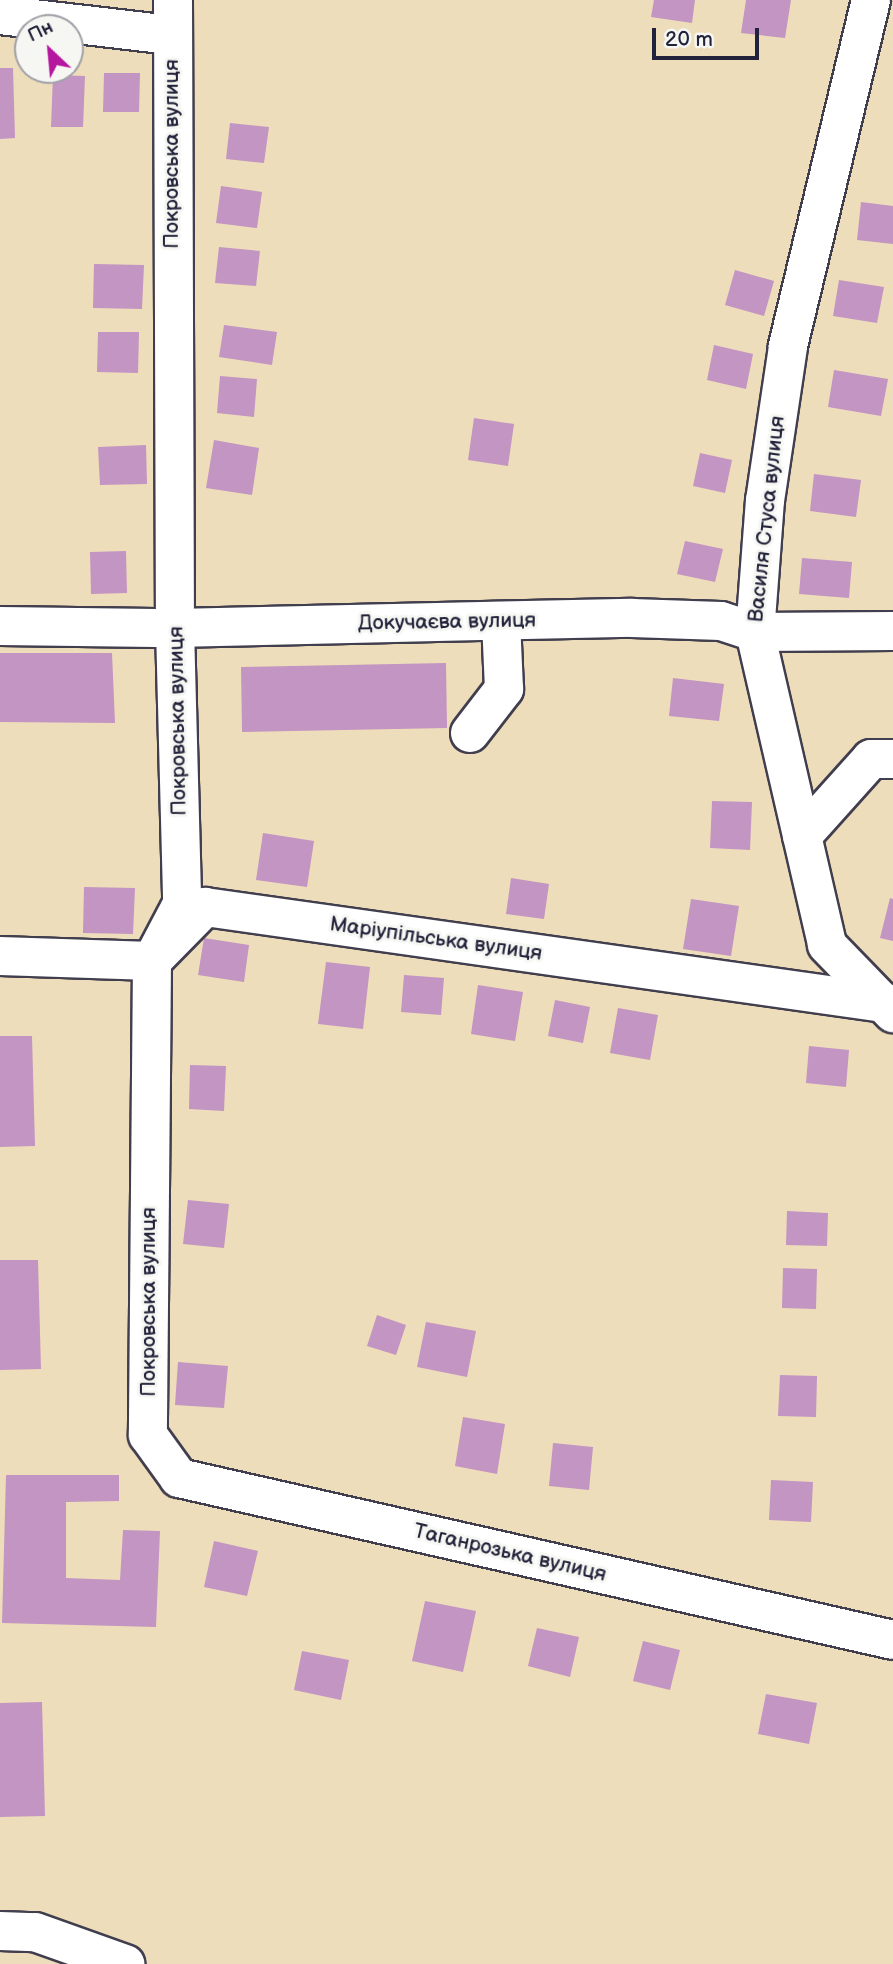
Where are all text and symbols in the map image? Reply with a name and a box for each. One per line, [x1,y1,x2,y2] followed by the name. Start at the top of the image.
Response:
[14,14,84,84] north arrow
[655,14,762,58] scale bar
[24,16,57,47] text: Пн
[665,27,713,52] text: 20 m
[159,59,185,249] street label: Покровська вулиця
[744,415,790,623] street label: Василя Стуса вулиця
[358,608,536,636] street label: Докучаєва вулиця
[164,626,192,816] street label: Покровська вулиця
[328,912,544,966] street label: Маріупільська вулиця
[136,1207,162,1397] street label: Покровська вулиця
[411,1519,609,1587] street label: Таганрозька вулиця

